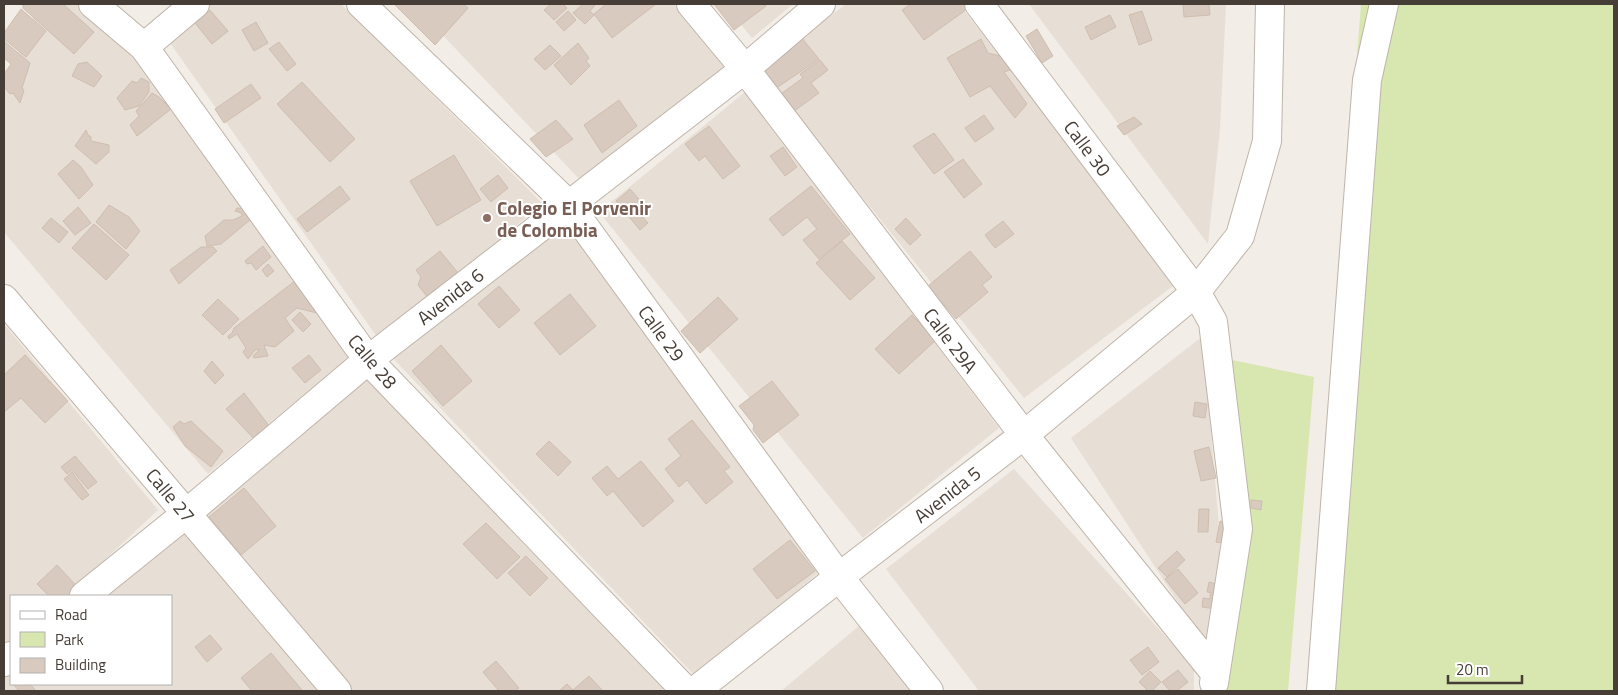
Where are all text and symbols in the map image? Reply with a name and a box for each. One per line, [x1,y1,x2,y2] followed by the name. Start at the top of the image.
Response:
[1057,114,1119,182] street label: Calle 30
[497,193,651,244] place label: Colegio El Porvenir de Colombia
[481,212,493,224] marker: Colegio El Porvenir de Colombia
[410,260,490,332] street label: Avenida 6
[632,299,692,367] street label: Calle 29
[917,301,985,379] street label: Calle 29A
[341,327,405,395] street label: Calle 28
[907,458,987,530] street label: Avenida 5
[139,461,203,529] street label: Calle 27
[10,595,172,685] legend
[55,603,87,626] text: Road
[55,628,84,651] text: Park
[1448,652,1522,684] scale bar
[55,653,106,676] text: Building
[1456,658,1489,681] text: 20 m

